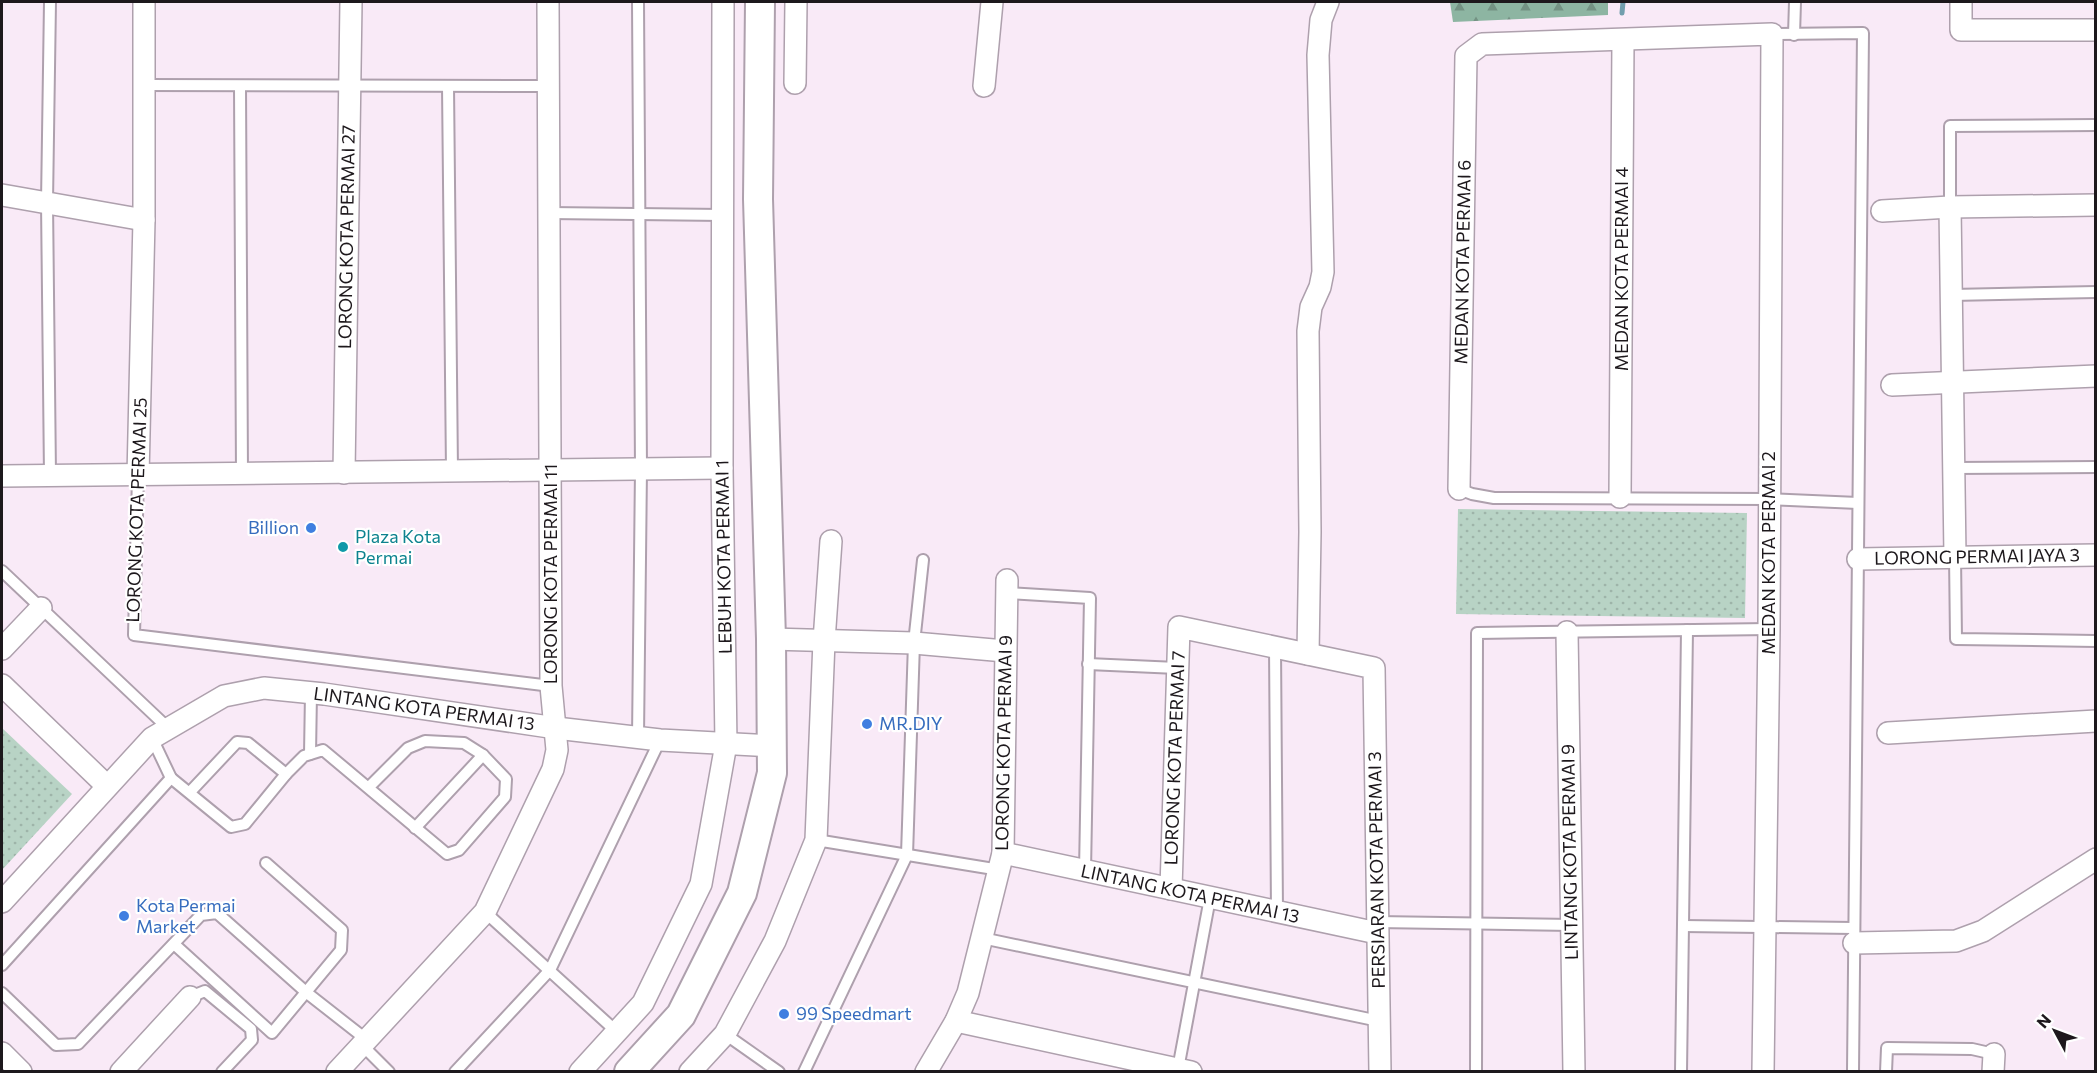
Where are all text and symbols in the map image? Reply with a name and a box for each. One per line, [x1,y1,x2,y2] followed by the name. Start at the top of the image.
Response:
[333,125,359,349] street label: LORONG KOTA PERMAI 27
[1449,160,1475,364] street label: MEDAN KOTA PERMAI 6
[1610,167,1632,371] street label: MEDAN KOTA PERMAI 4
[121,397,151,623] street label: LORONG KOTA PERMAI 25
[1757,451,1779,655] street label: MEDAN KOTA PERMAI 2
[710,460,736,654] street label: LEBUH KOTA PERMAI 1
[539,464,561,684] street label: LORONG KOTA PERMAI 11
[248,516,299,538] place label: Billion
[304,521,318,535] marker: Billion
[355,525,441,568] place label: Plaza Kota Permai
[336,540,350,554] marker: Plaza Kota Permai
[1874,543,2080,569] street label: LORONG PERMAI JAYA 3
[990,635,1016,851] street label: LORONG KOTA PERMAI 9
[1159,650,1189,866] street label: LORONG KOTA PERMAI 7
[312,682,536,734] street label: LINTANG KOTA PERMAI 13
[879,712,943,734] place label: MR.DIY
[860,717,874,731] marker: MR.DIY
[1556,744,1582,960] street label: LINTANG KOTA PERMAI 9
[1363,751,1389,989] street label: PERSIARAN KOTA PERMAI 3
[1079,859,1302,927] street label: LINTANG KOTA PERMAI 13
[136,894,236,937] place label: Kota Permai Market
[117,909,131,923] marker: Kota Permai Market
[2025,1001,2085,1061] north arrow
[796,1002,912,1024] place label: 99 Speedmart
[777,1007,791,1021] marker: 99 Speedmart
[2032,1010,2054,1032] text: N

